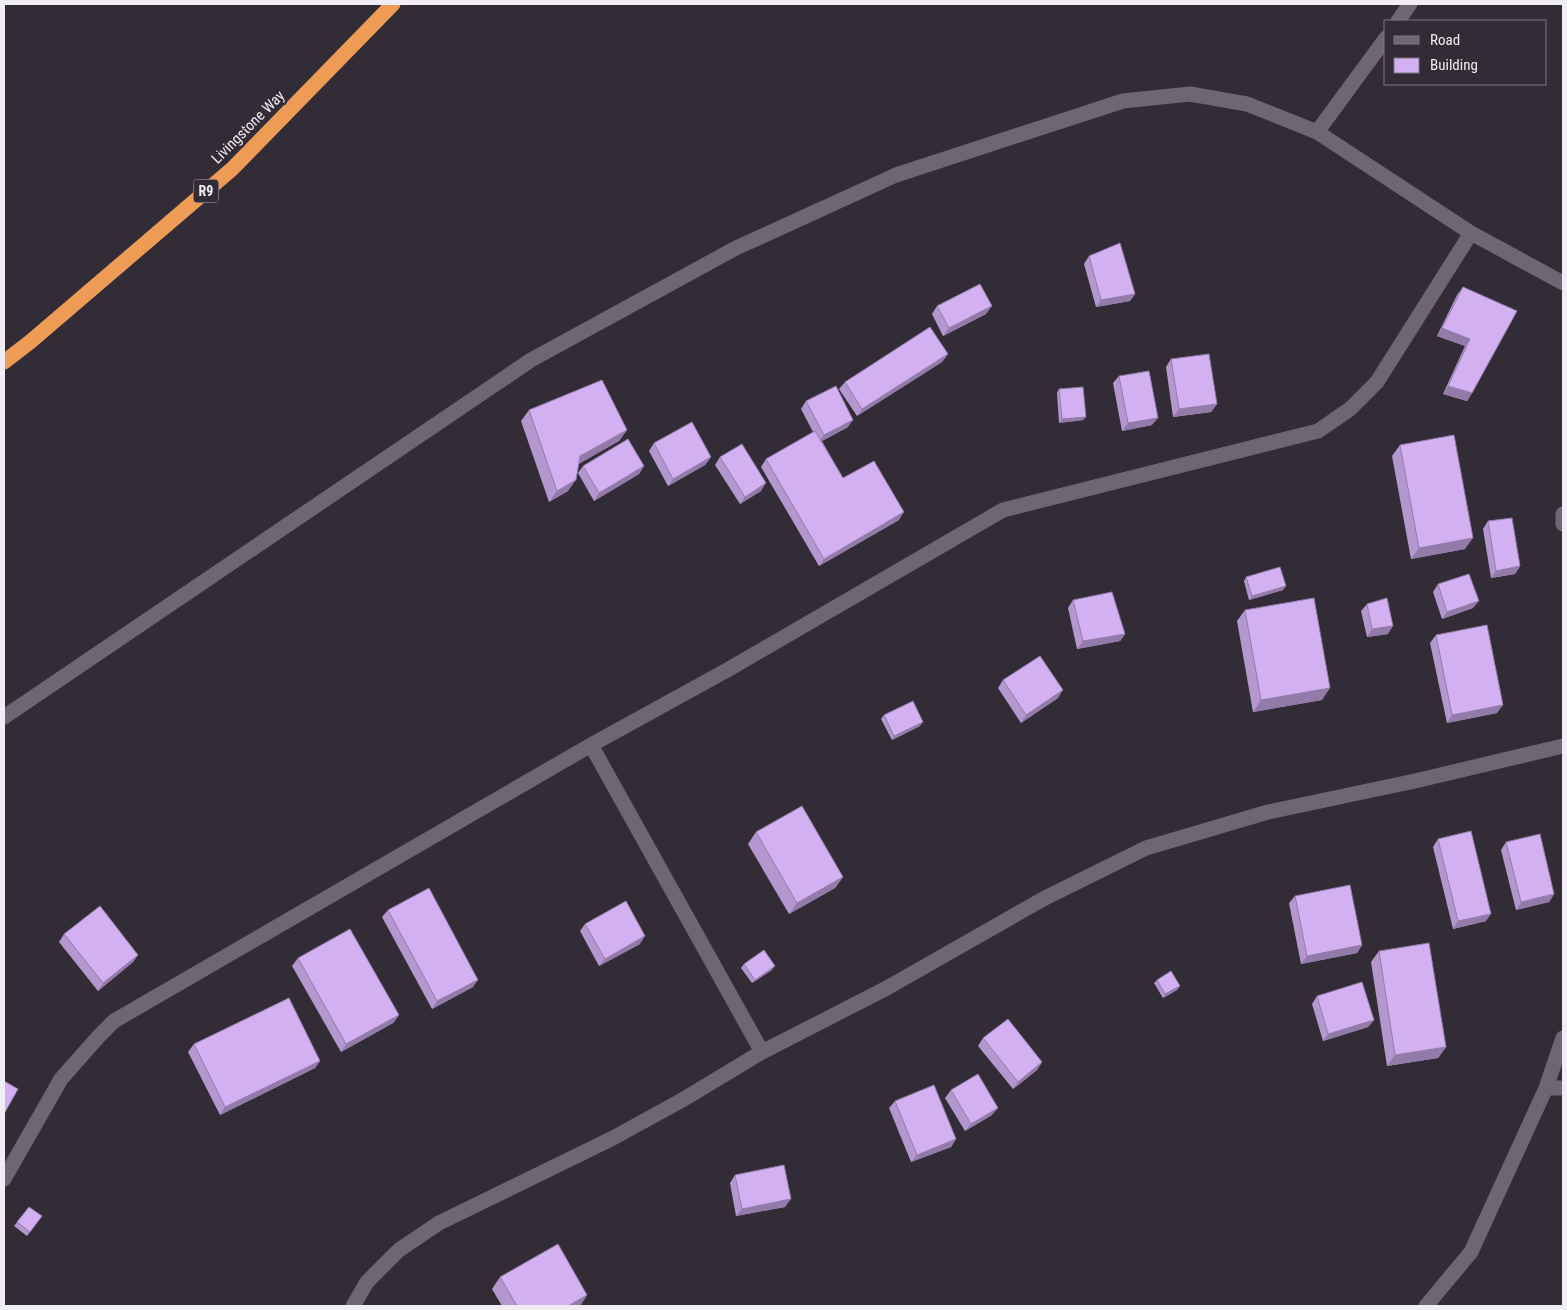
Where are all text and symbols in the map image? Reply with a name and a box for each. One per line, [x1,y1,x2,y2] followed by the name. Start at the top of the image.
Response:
[1384,20,1547,85] legend
[1430,31,1460,49] text: Road
[1430,56,1478,74] text: Building
[208,87,288,167] street label: Livingstone Way
[194,180,218,202] road number: R9

